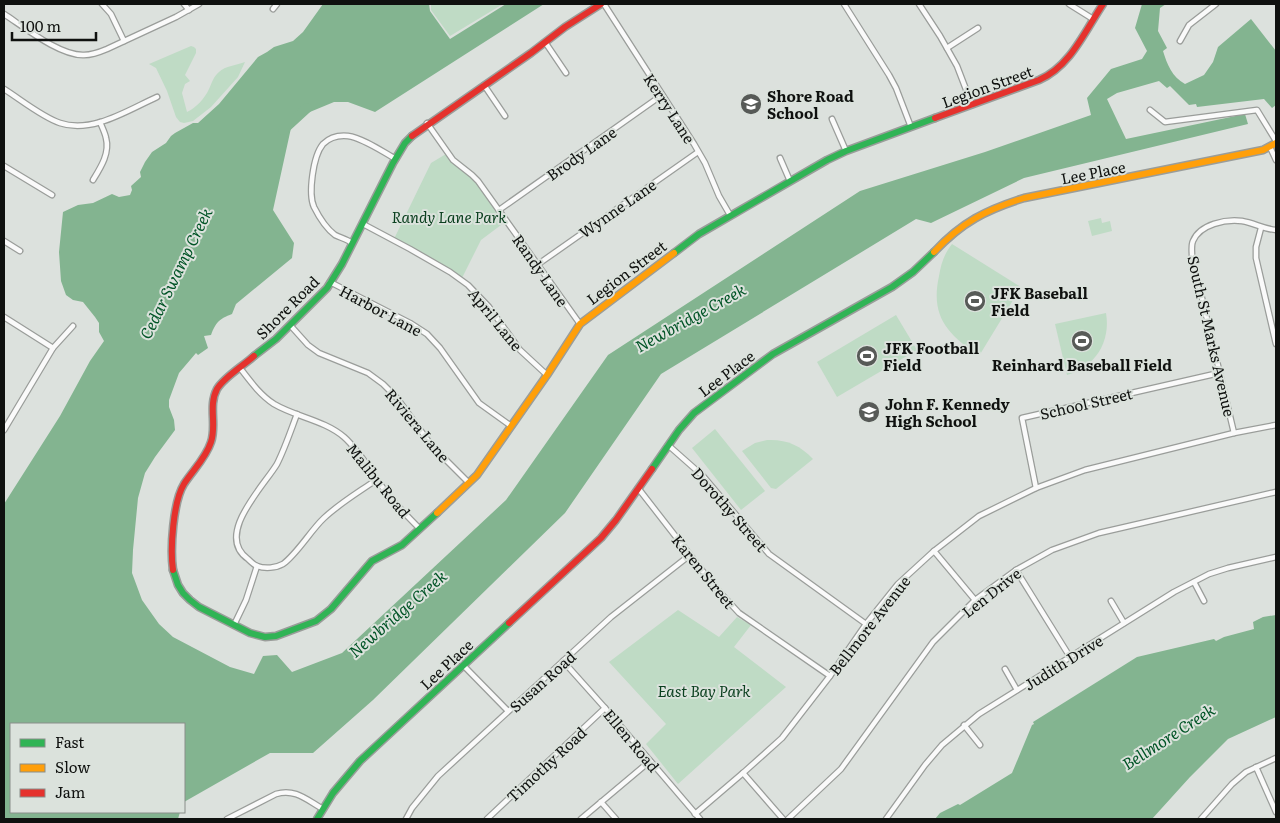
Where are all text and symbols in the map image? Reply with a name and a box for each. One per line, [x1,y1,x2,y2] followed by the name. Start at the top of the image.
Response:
[12,10,96,42] scale bar
[20,14,61,37] text: 100 m
[938,59,1036,113] street label: Legion Street
[639,68,701,148] street label: Kerry Lane
[767,84,854,124] place label: Shore Road School
[739,92,763,116] school or university icon: Shore Road School
[541,120,621,186] street label: Brody Lane
[1059,154,1127,190] street label: Lee Place
[574,173,661,243] street label: Wynne Lane
[133,203,217,343] water label: Cedar Swamp Creek
[392,205,507,228] park label: Randy Lane Park
[508,229,575,311] street label: Randy Lane
[581,234,671,310] street label: Legion Street
[1182,253,1242,419] street label: South St Marks Avenue
[250,270,324,344] street label: Shore Road
[630,277,750,357] water label: Newbridge Creek
[336,279,426,341] street label: Harbor Lane
[991,281,1088,321] place label: JFK Baseball Field
[463,283,529,356] street label: April Lane
[963,289,987,313] sports icon: JFK Baseball Field
[1070,329,1094,353] sports icon: Reinhard Baseball Field
[883,336,980,376] place label: JFK Football Field
[693,344,759,402] street label: Lee Place
[855,344,879,368] sports icon: JFK Football Field
[992,353,1172,376] place label: Reinhard Baseball Field
[1037,381,1135,425] street label: School Street
[380,383,456,467] street label: Riviera Lane
[885,392,1011,432] place label: John F. Kennedy High School
[857,400,881,424] school or university icon: John F. Kennedy High School
[342,438,416,522] street label: Malibu Road
[687,462,773,556] street label: Dorothy Street
[667,529,741,613] street label: Karen Street
[957,561,1026,622] street label: Len Drive
[343,563,451,662] water label: Newbridge Creek
[823,570,915,680] street label: Bellmore Avenue
[1019,628,1107,695] street label: Judith Drive
[414,633,478,695] street label: Lee Place
[504,645,580,717] street label: Susan Road
[657,679,751,702] park label: East Bay Park
[1117,697,1219,775] water label: Bellmore Creek
[599,703,665,777] street label: Ellen Road
[501,721,591,807] street label: Timothy Road
[10,723,185,813] legend
[55,730,84,753] text: Fast
[55,755,90,778] text: Slow
[55,780,86,803] text: Jam

